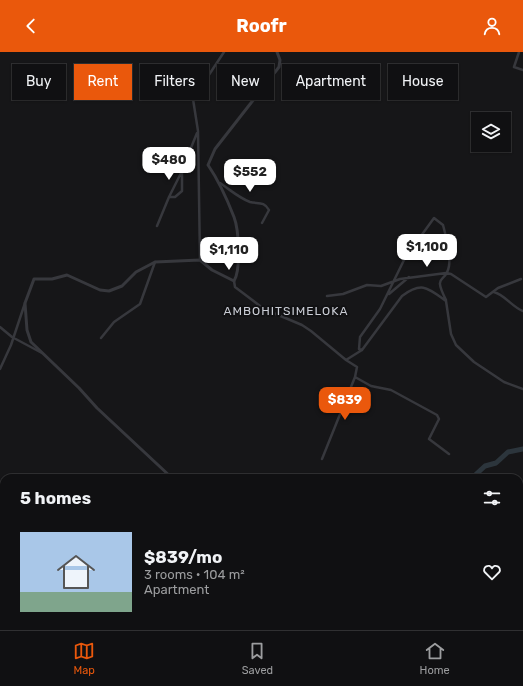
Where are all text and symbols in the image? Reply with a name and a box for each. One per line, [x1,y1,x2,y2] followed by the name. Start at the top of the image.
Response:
[20,15,42,37] icon: back
[236,15,287,37] text: Roofr
[481,15,503,37] icon: person
[12,64,66,100] chip: Buy
[74,64,132,100] chip: Rent
[140,64,209,100] chip: Filters
[217,64,274,100] chip: New
[282,64,380,100] chip: Apartment
[388,64,458,100] chip: House
[471,112,511,152] map controls
[471,112,511,152] button: layers
[145,147,193,181] pin: $480
[151,152,187,167] text: $480
[226,159,274,193] pin: $552
[233,164,267,179] text: $552
[394,234,460,268] pin: $1,100
[196,237,262,271] pin: $1,110
[406,239,448,254] text: $1,100
[209,242,249,257] text: $1,110
[223,304,349,318] district label: AMBOHITSIMELOKA
[321,387,369,421] pin: $839
[328,392,362,407] text: $839
[481,487,503,509] icon: filters
[20,488,91,508] text: 5 homes
[144,547,222,567] text: $839/mo
[52,548,100,596] icon: home
[481,561,503,583] icon: heart
[144,567,245,582] text: 3 rooms · 104 m²
[144,582,209,597] text: Apartment
[73,640,95,677] tab: Map
[242,640,273,677] tab: Saved
[420,640,450,677] tab: Home

